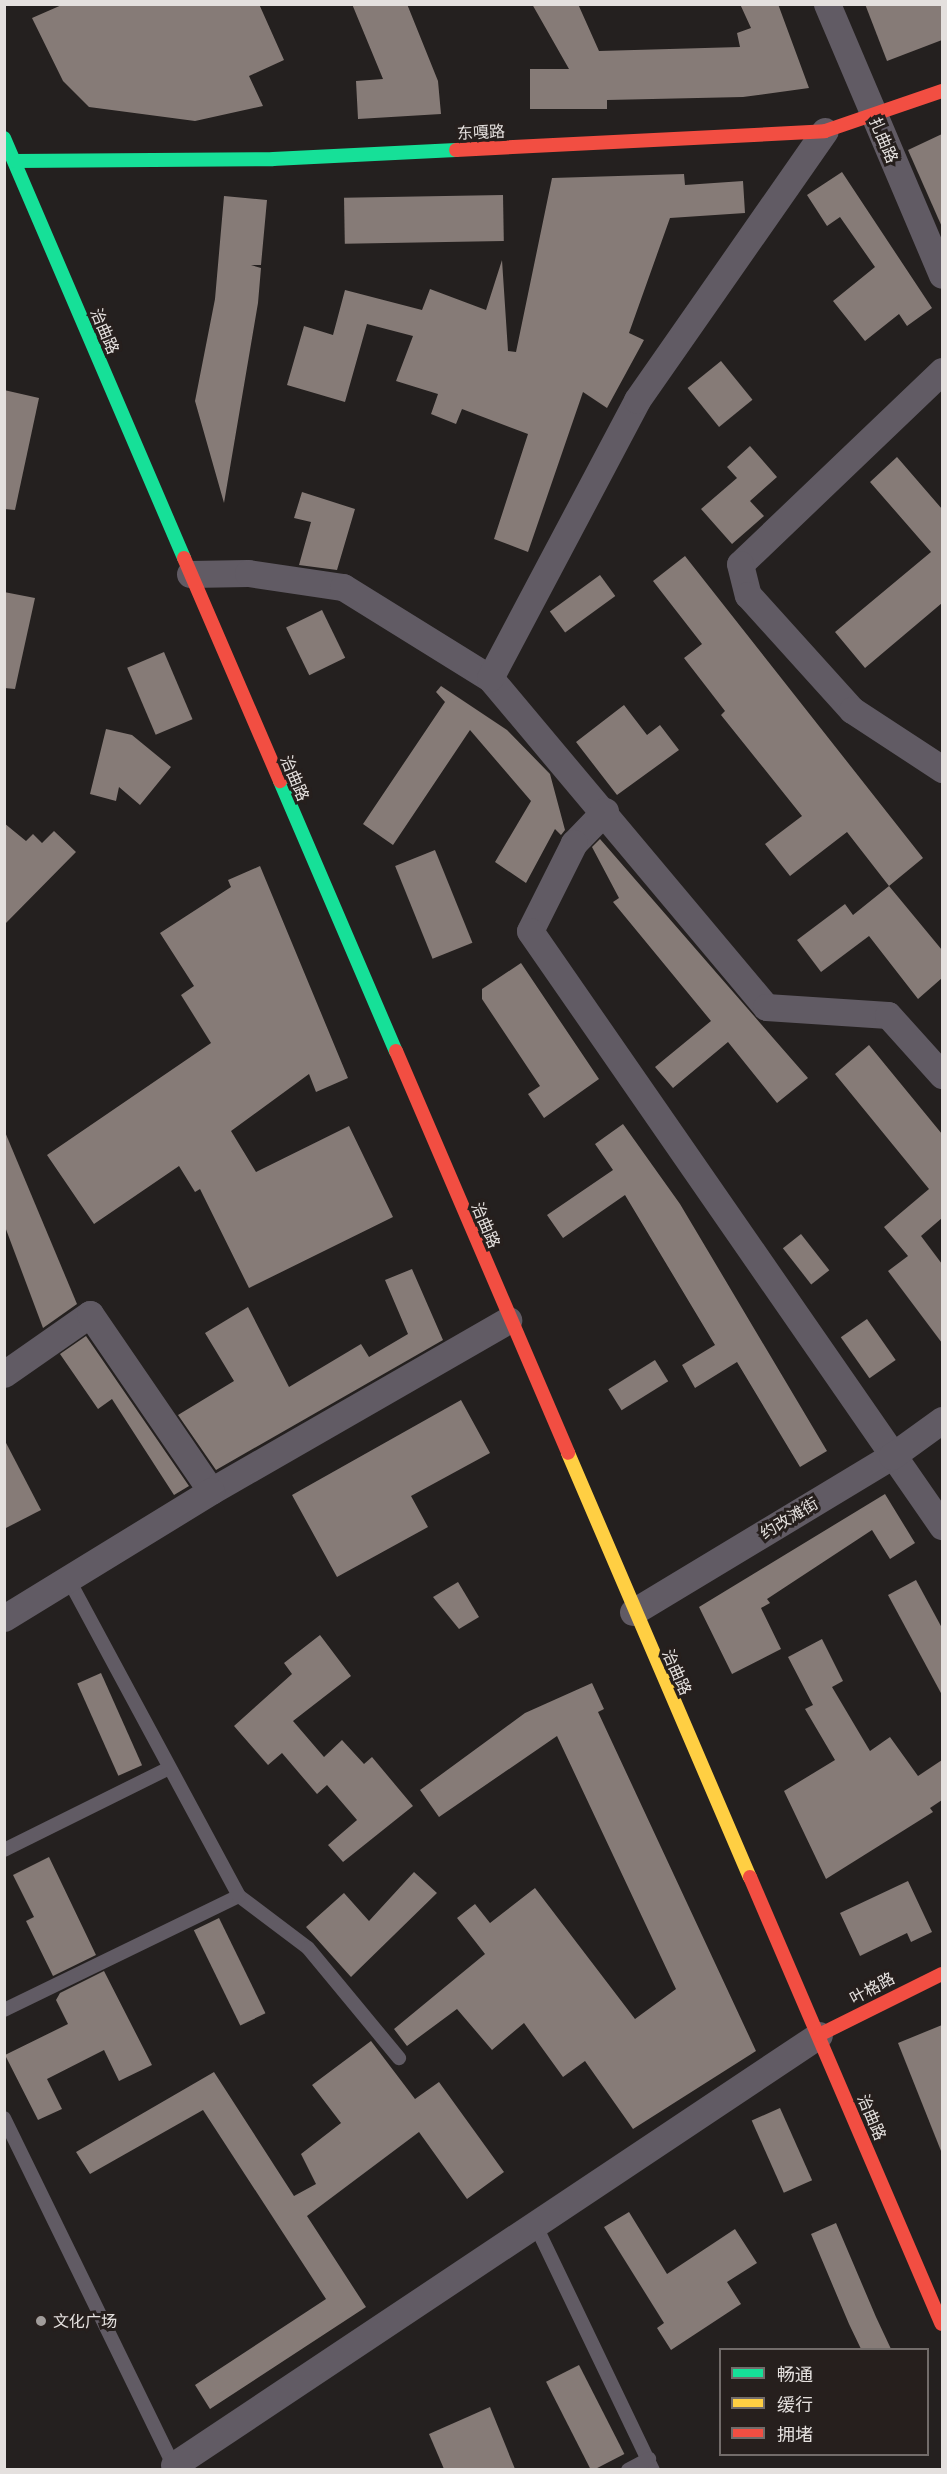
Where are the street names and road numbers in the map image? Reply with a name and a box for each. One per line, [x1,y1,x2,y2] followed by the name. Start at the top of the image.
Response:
[866,114,902,166] street label: 扎曲路
[457,121,505,143] street label: 东嘎路
[87,305,123,357] street label: 治曲路
[277,752,313,804] street label: 治曲路
[468,1199,504,1251] street label: 治曲路
[757,1493,821,1543] street label: 约改滩街
[658,1646,696,1698] street label: 治曲路
[846,1968,898,2008] street label: 叶格路
[854,2091,890,2143] street label: 治曲路

